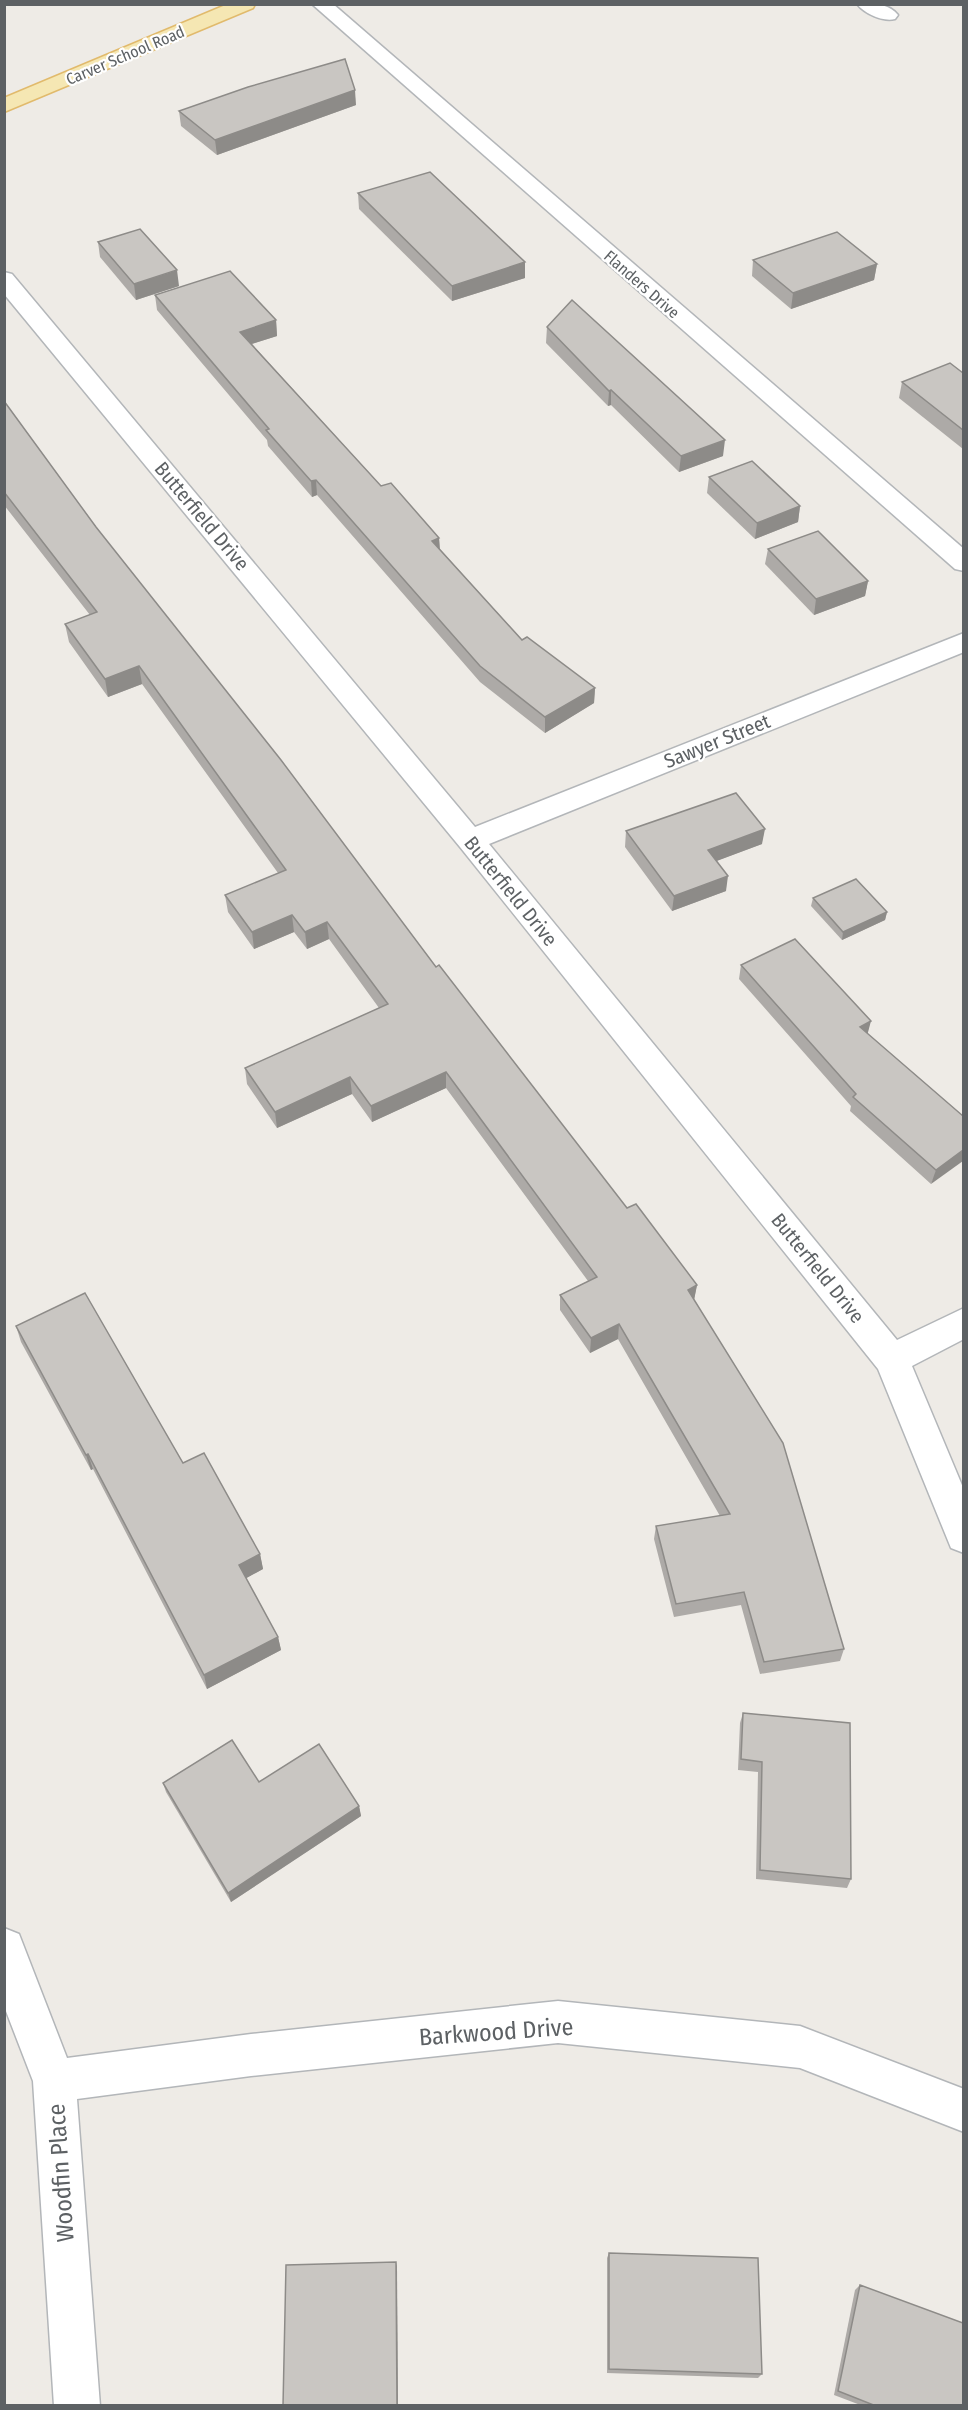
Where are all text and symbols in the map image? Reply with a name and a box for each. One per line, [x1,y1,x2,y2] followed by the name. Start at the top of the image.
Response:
[63,22,187,89] street label: Carver School Road
[600,247,683,322] street label: Flanders Drive
[150,457,254,575] street label: Butterfield Drive
[660,709,774,773] street label: Sawyer Street
[459,831,563,951] street label: Butterfield Drive
[766,1208,870,1328] street label: Butterfield Drive
[418,2013,574,2051] street label: Barkwood Drive
[42,2103,80,2243] street label: Woodfin Place

